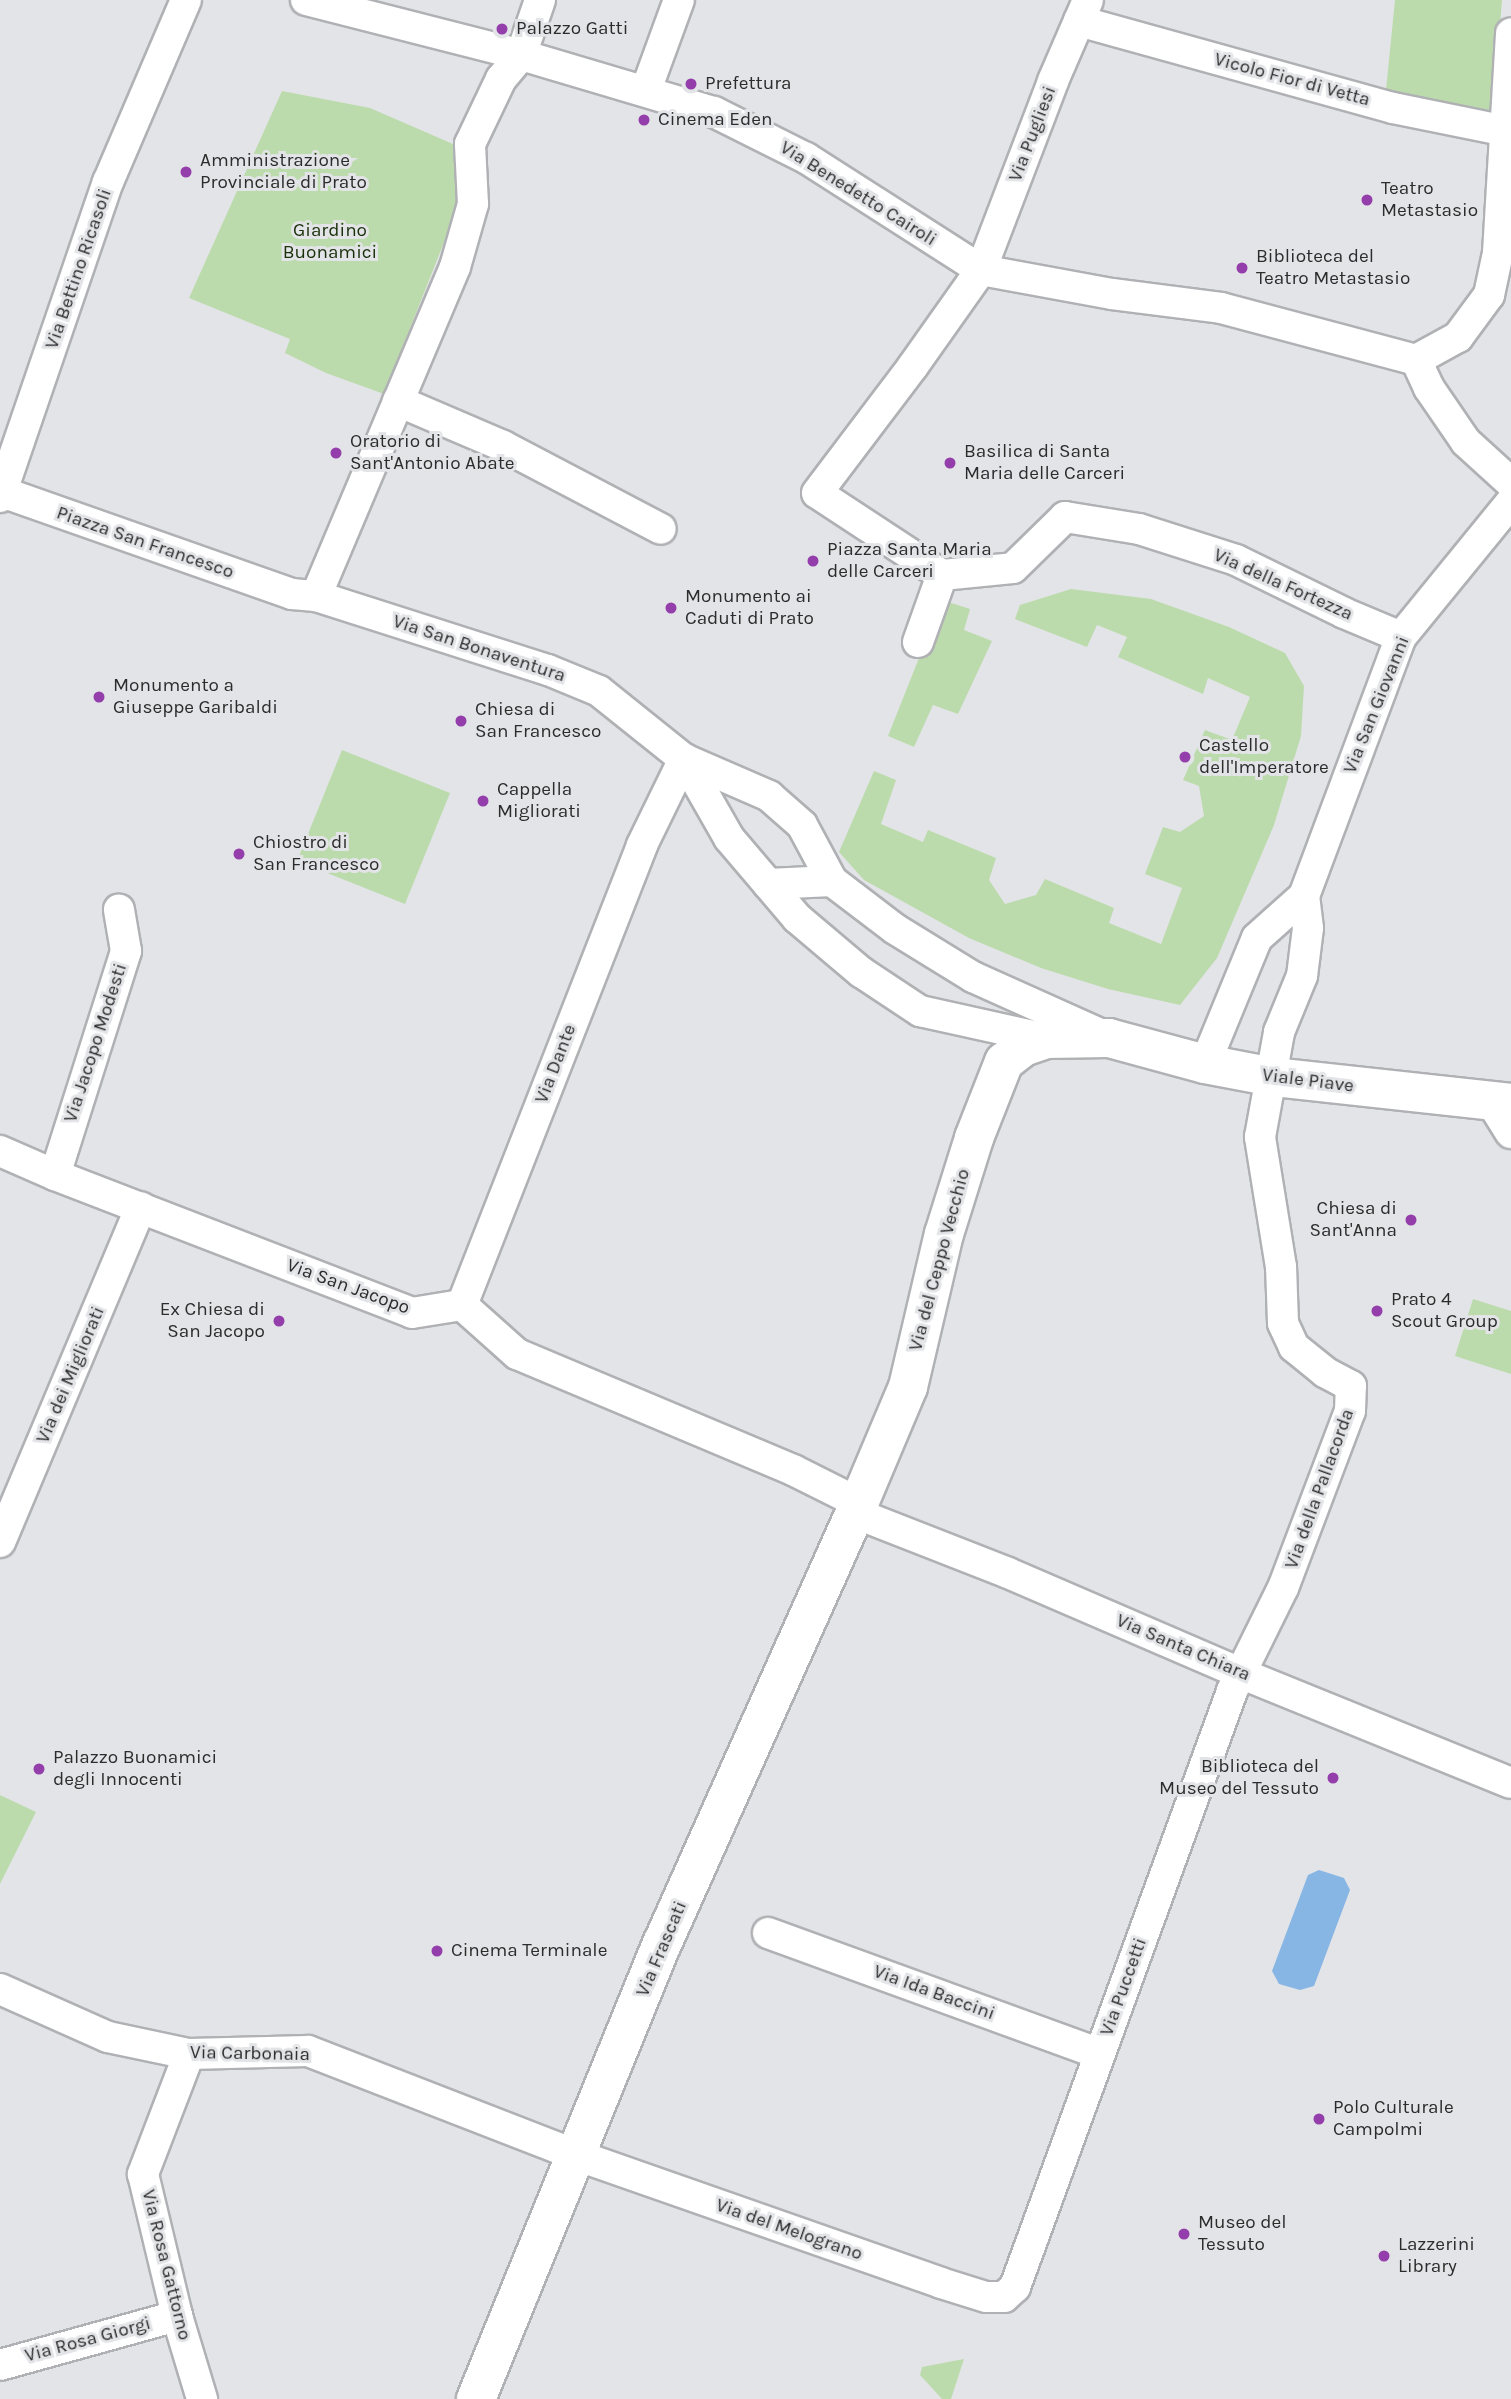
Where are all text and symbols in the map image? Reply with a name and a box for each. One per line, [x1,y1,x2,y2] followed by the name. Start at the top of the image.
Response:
[516,18,628,40] place label: Palazzo Gatti
[494,21,510,37] marker: Palazzo Gatti
[1212,48,1372,112] street label: Vicolo Fior di Vetta
[705,73,792,95] place label: Prefettura
[683,76,699,92] marker: Prefettura
[1004,83,1062,185] street label: Via Pugliesi
[658,109,772,131] place label: Cinema Eden
[636,112,652,128] marker: Cinema Eden
[776,137,940,251] street label: Via Benedetto Cairoli
[200,150,367,194] place label: Amministrazione Provinciale di Prato
[178,164,194,180] marker: Amministrazione Provinciale di Prato
[1381,178,1478,222] place label: Teatro Metastasio
[41,186,117,352] street label: Via Bettino Ricasoli
[1359,192,1375,208] marker: Teatro Metastasio
[283,220,377,264] park label: Giardino Buonamici
[1256,246,1410,290] place label: Biblioteca del Teatro Metastasio
[1234,260,1250,276] marker: Biblioteca del Teatro Metastasio
[350,431,515,475] place label: Oratorio di Sant'Antonio Abate
[964,441,1125,485] place label: Basilica di Santa Maria delle Carceri
[328,445,344,461] marker: Oratorio di Sant'Antonio Abate
[942,455,958,471] marker: Basilica di Santa Maria delle Carceri
[53,502,237,584] street label: Piazza San Francesco
[827,539,992,583] place label: Piazza Santa Maria delle Carceri
[1210,544,1356,626] street label: Via della Fortezza
[805,553,821,569] marker: Piazza Santa Maria delle Carceri
[685,586,814,630] place label: Monumento ai Caduti di Prato
[663,600,679,616] marker: Monumento ai Caduti di Prato
[390,610,568,688] street label: Via San Bonaventura
[1339,633,1415,777] street label: Via San Giovanni
[113,675,278,719] place label: Monumento a Giuseppe Garibaldi
[91,689,107,705] marker: Monumento a Giuseppe Garibaldi
[475,699,601,743] place label: Chiesa di San Francesco
[453,713,469,729] marker: Chiesa di San Francesco
[1199,735,1329,779] place label: Castello dell'Imperatore
[1177,749,1193,765] marker: Castello dell'Imperatore
[497,779,581,823] place label: Cappella Migliorati
[475,793,491,809] marker: Cappella Migliorati
[253,832,379,876] place label: Chiostro di San Francesco
[231,846,247,862] marker: Chiostro di San Francesco
[60,961,132,1125] street label: Via Jacopo Modesti
[531,1021,581,1107] street label: Via Dante
[1261,1064,1355,1098] street label: Viale Piave
[905,1166,975,1354] street label: Via del Ceppo Vecchio
[1310,1198,1397,1242] place label: Chiesa di Sant'Anna
[1403,1212,1419,1228] marker: Chiesa di Sant'Anna
[283,1254,413,1320] street label: Via San Jacopo
[1391,1289,1498,1333] place label: Prato 4 Scout Group
[160,1299,265,1343] place label: Ex Chiesa di San Jacopo
[32,1303,110,1447] street label: Via dei Migliorati
[1369,1303,1385,1319] marker: Prato 4 Scout Group
[271,1313,287,1329] marker: Ex Chiesa di San Jacopo
[1280,1406,1360,1572] street label: Via della Pallacorda
[1113,1609,1253,1687] street label: Via Santa Chiara
[53,1747,217,1791] place label: Palazzo Buonamici degli Innocenti
[1159,1756,1319,1800] place label: Biblioteca del Museo del Tessuto
[31,1761,47,1777] marker: Palazzo Buonamici degli Innocenti
[1325,1770,1341,1786] marker: Biblioteca del Museo del Tessuto
[632,1898,692,2000] street label: Via Frascati
[1096,1935,1152,2039] street label: Via Puccetti
[451,1940,607,1962] place label: Cinema Terminale
[429,1943,445,1959] marker: Cinema Terminale
[870,1960,998,2026] street label: Via Ida Baccini
[190,2042,310,2066] street label: Via Carbonaia
[1333,2097,1454,2141] place label: Polo Culturale Campolmi
[1311,2111,1327,2127] marker: Polo Culturale Campolmi
[136,2187,196,2343] street label: Via Rosa Gattorno
[713,2194,865,2266] street label: Via del Melograno
[1198,2212,1287,2256] place label: Museo del Tessuto
[1176,2226,1192,2242] marker: Museo del Tessuto
[1398,2234,1475,2278] place label: Lazzerini Library
[1376,2248,1392,2264] marker: Lazzerini Library
[22,2312,154,2368] street label: Via Rosa Giorgi

